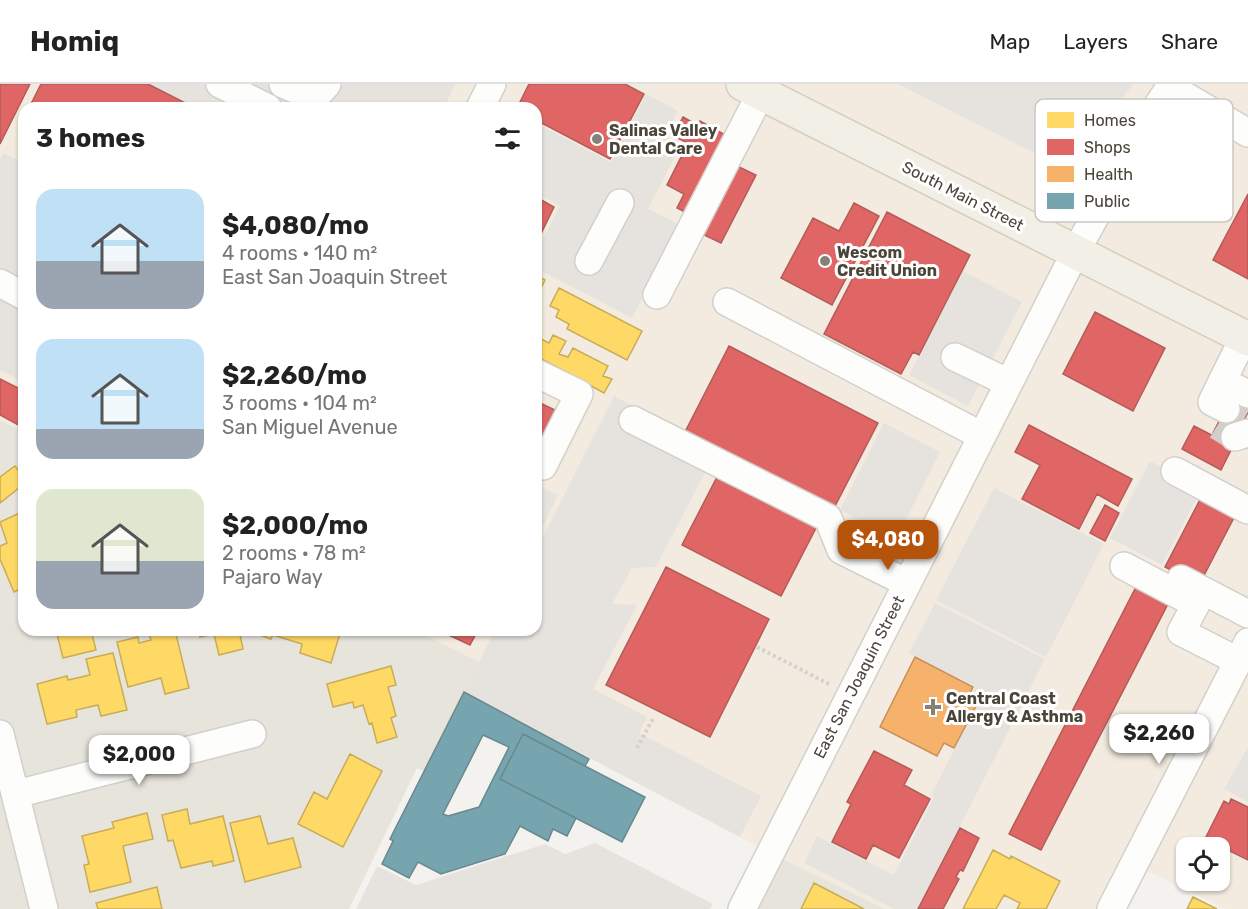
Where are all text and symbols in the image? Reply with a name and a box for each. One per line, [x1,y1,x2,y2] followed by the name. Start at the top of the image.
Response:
[30,25,119,58] text: Homiq
[989,29,1030,54] text: Map
[1063,29,1128,54] text: Layers
[1161,29,1218,54] text: Share
[1035,99,1233,222] legend
[1084,111,1136,130] text: Homes
[609,121,718,158] place label: Salinas Valley Dental Care
[491,122,524,155] icon: filters
[36,123,145,154] text: 3 homes
[590,132,604,146] marker: Salinas Valley Dental Care
[1084,138,1131,157] text: Shops
[899,157,1027,235] street label: South Main Street
[1084,165,1133,184] text: Health
[1084,192,1130,211] text: Public
[222,210,369,241] text: $4,080/mo
[84,213,156,285] icon: home
[222,241,377,265] text: 4 rooms · 140 m²
[837,243,937,280] place label: Wescom Credit Union
[818,254,832,268] marker: Wescom Credit Union
[222,265,447,289] text: East San Joaquin Street
[222,360,367,391] text: $2,260/mo
[84,363,156,435] icon: home
[222,391,377,415] text: 3 rooms · 104 m²
[222,415,398,439] text: San Miguel Avenue
[222,510,368,541] text: $2,000/mo
[84,513,156,585] icon: home
[839,520,937,571] pin: $4,080
[851,527,925,551] text: $4,080
[222,541,366,565] text: 2 rooms · 78 m²
[222,565,323,589] text: Pajaro Way
[810,592,908,762] street label: East San Joaquin Street
[946,689,1083,726] place label: Central Coast Allergy & Asthma
[924,698,942,716] marker: Central Coast Allergy & Asthma
[1110,714,1208,765] pin: $2,260
[1123,721,1195,745] text: $2,260
[90,735,188,786] pin: $2,000
[103,742,175,766] text: $2,000
[1176,837,1230,891] map controls
[1176,837,1230,891] button: locate

